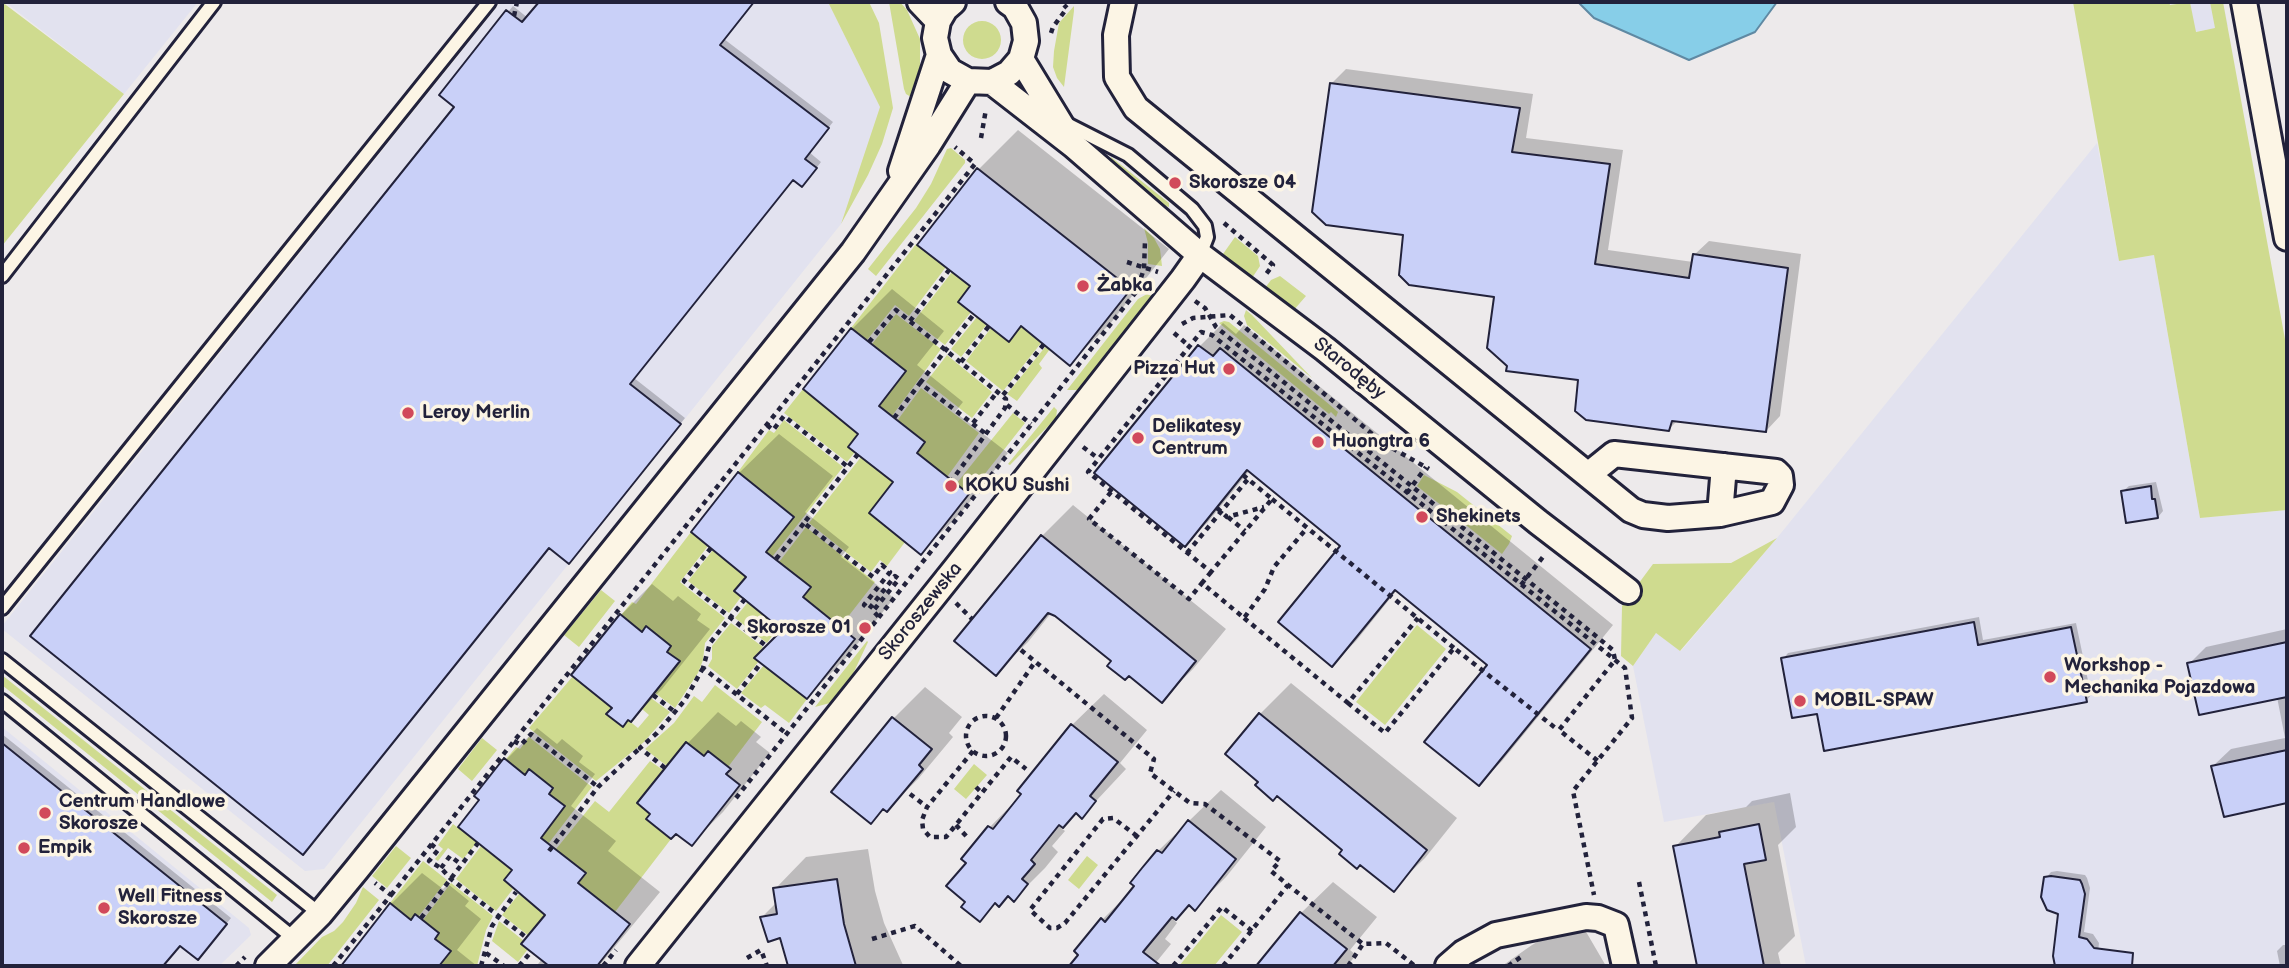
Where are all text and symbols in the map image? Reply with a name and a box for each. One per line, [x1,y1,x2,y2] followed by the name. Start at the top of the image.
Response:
[1189,172,1296,194] place label: Skorosze 04
[1167,175,1183,191] marker: Skorosze 04
[1097,275,1153,297] place label: Żabka
[1075,278,1091,294] marker: Żabka
[1308,333,1390,405] street label: Starodęby
[1133,358,1215,380] place label: Pizza Hut
[1221,361,1237,377] marker: Pizza Hut
[422,402,530,424] place label: Leroy Merlin
[400,405,416,421] marker: Leroy Merlin
[1152,416,1241,460] place label: Delikatesy Centrum
[1130,430,1146,446] marker: Delikatesy Centrum
[1332,431,1430,453] place label: Huongtra 6
[1310,434,1326,450] marker: Huongtra 6
[965,475,1069,497] place label: KOKU Sushi
[943,478,959,494] marker: KOKU Sushi
[1436,506,1521,528] place label: Shekinets
[1414,509,1430,525] marker: Shekinets
[874,558,968,666] street label: Skoroszewska
[747,617,851,639] place label: Skorosze 01
[857,620,873,636] marker: Skorosze 01
[2064,655,2255,699] place label: Workshop - Mechanika Pojazdowa
[2042,669,2058,685] marker: Workshop - Mechanika Pojazdowa
[1814,690,1934,712] place label: MOBIL-SPAW
[1792,693,1808,709] marker: MOBIL-SPAW
[59,791,225,835] place label: Centrum Handlowe Skorosze
[37,805,53,821] marker: Centrum Handlowe Skorosze
[38,837,92,859] place label: Empik
[16,840,32,856] marker: Empik
[118,886,222,930] place label: Well Fitness Skorosze
[96,900,112,916] marker: Well Fitness Skorosze

